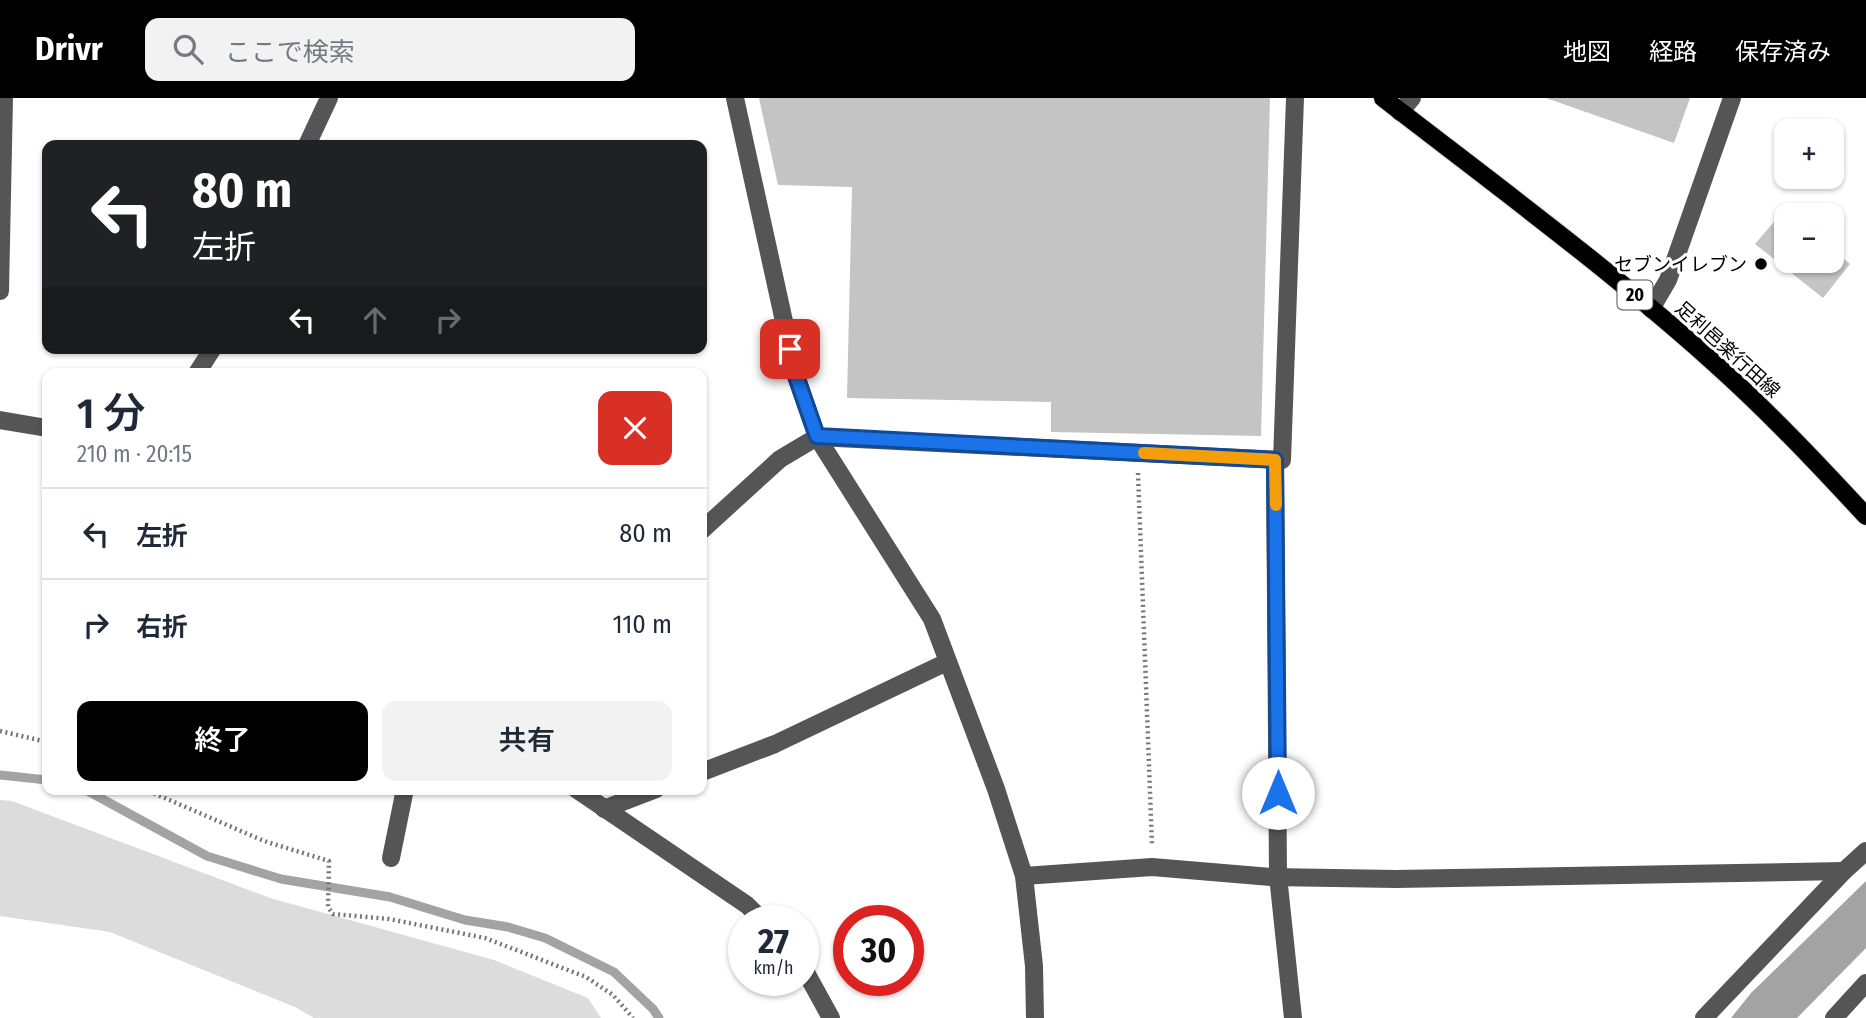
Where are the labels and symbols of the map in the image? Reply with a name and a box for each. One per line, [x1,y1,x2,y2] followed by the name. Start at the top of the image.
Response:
[1614,253,1747,276] place label: セブンイレブン
[1753,256,1769,272] marker: セブンイレブン
[1618,280,1652,310] road number: 20
[1671,296,1785,402] street label: 足利邑楽行田線
[760,319,820,379] pin
[1241,756,1315,830] position arrow
[833,905,924,996] speed limit sign: 30

